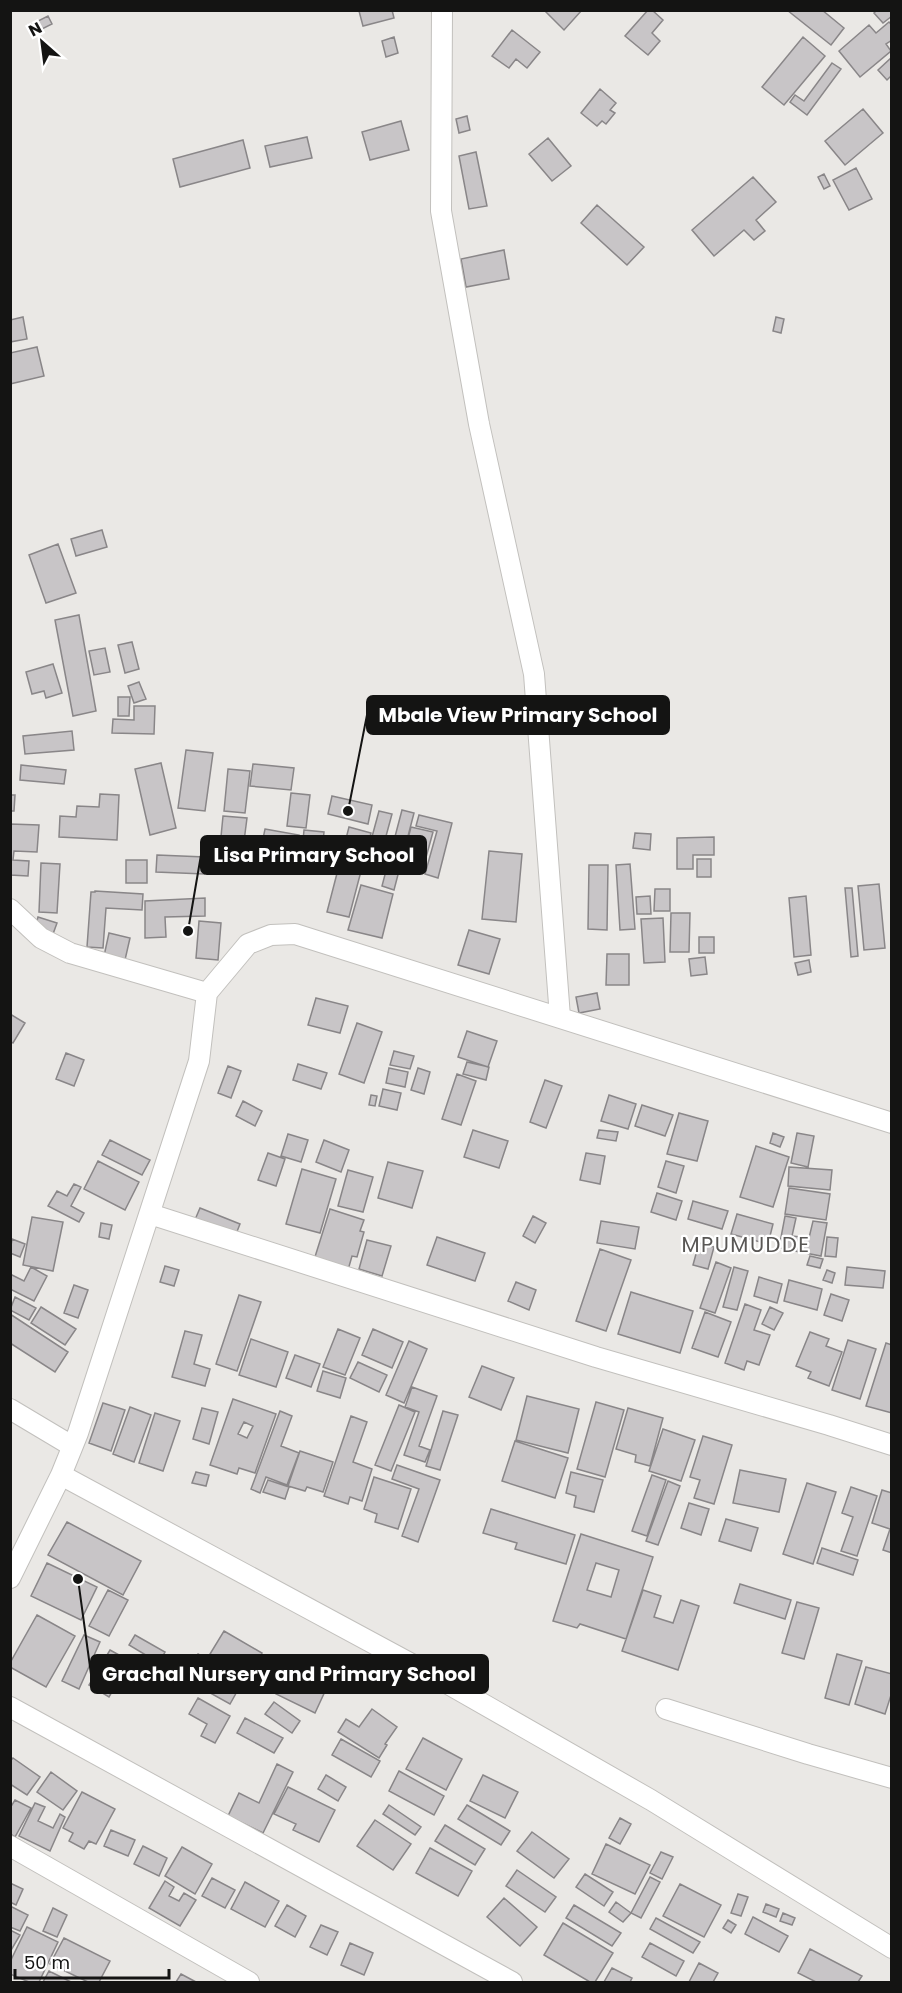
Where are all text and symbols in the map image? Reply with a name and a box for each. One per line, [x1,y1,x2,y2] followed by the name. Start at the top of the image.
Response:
[12,12,72,72] north arrow
[24,16,46,42] text: N
[367,696,669,734] callout: Mbale View Primary School
[379,701,657,729] text: Mbale View Primary School
[201,836,426,874] callout: Lisa Primary School
[214,841,414,869] text: Lisa Primary School
[681,1230,811,1259] district label: MPUMUDDE
[91,1655,488,1693] callout: Grachal Nursery and Primary School
[102,1660,476,1688] text: Grachal Nursery and Primary School
[15,1942,170,1980] scale bar
[24,1950,70,1975] text: 50 m

